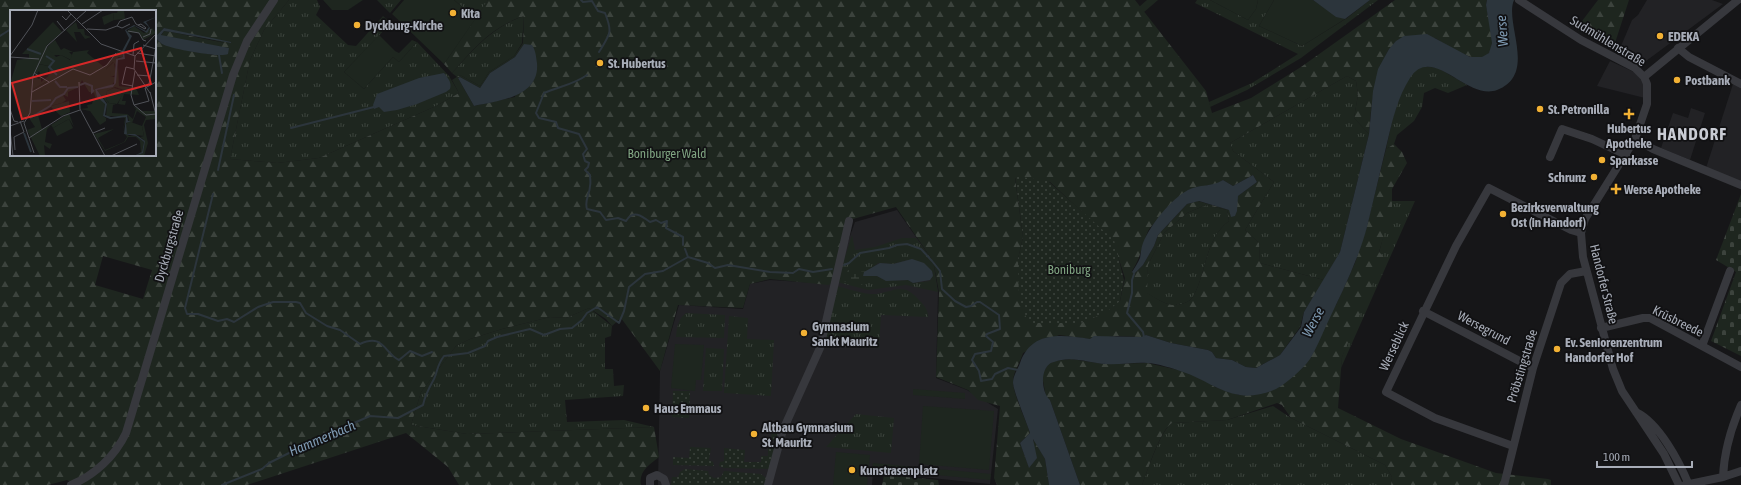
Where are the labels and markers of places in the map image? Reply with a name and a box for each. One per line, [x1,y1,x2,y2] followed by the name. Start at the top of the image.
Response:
[461,6,480,21] place label: Kita
[448,8,458,18] marker: Kita
[365,18,443,33] place label: Dyckburg-Kirche
[352,20,362,30] marker: Dyckburg-Kirche
[1668,29,1700,44] place label: EDEKA
[1655,31,1665,41] marker: EDEKA
[608,56,666,71] place label: St. Hubertus
[595,58,605,68] marker: St. Hubertus
[1685,73,1730,88] place label: Postbank
[1672,75,1682,85] marker: Postbank
[1548,102,1609,117] place label: St. Petronilla
[1535,104,1545,114] marker: St. Petronilla
[1624,109,1634,119] marker: Hubertus Apotheke
[1605,121,1652,151] place label: Hubertus Apotheke
[1610,153,1658,168] place label: Sparkasse
[1597,155,1607,165] marker: Sparkasse
[1548,170,1586,185] place label: Schrunz
[1589,172,1599,182] marker: Schrunz
[1623,182,1701,197] place label: Werse Apotheke
[1611,184,1621,194] marker: Werse Apotheke
[1511,200,1599,230] place label: Bezirksverwaltung Ost (in Handorf)
[1498,209,1508,219] marker: Bezirksverwaltung Ost (in Handorf)
[812,319,878,349] place label: Gymnasium Sankt Mauritz
[799,328,809,338] marker: Gymnasium Sankt Mauritz
[1565,335,1662,365] place label: Ev. Seniorenzentrum Handorfer Hof
[1552,344,1562,354] marker: Ev. Seniorenzentrum Handorfer Hof
[654,401,722,416] place label: Haus Emmaus
[641,403,651,413] marker: Haus Emmaus
[761,420,853,450] place label: Altbau Gymnasium St. Mauritz
[749,429,759,439] marker: Altbau Gymnasium St. Mauritz
[860,463,938,478] place label: Kunstrasenplatz
[847,465,857,475] marker: Kunstrasenplatz

